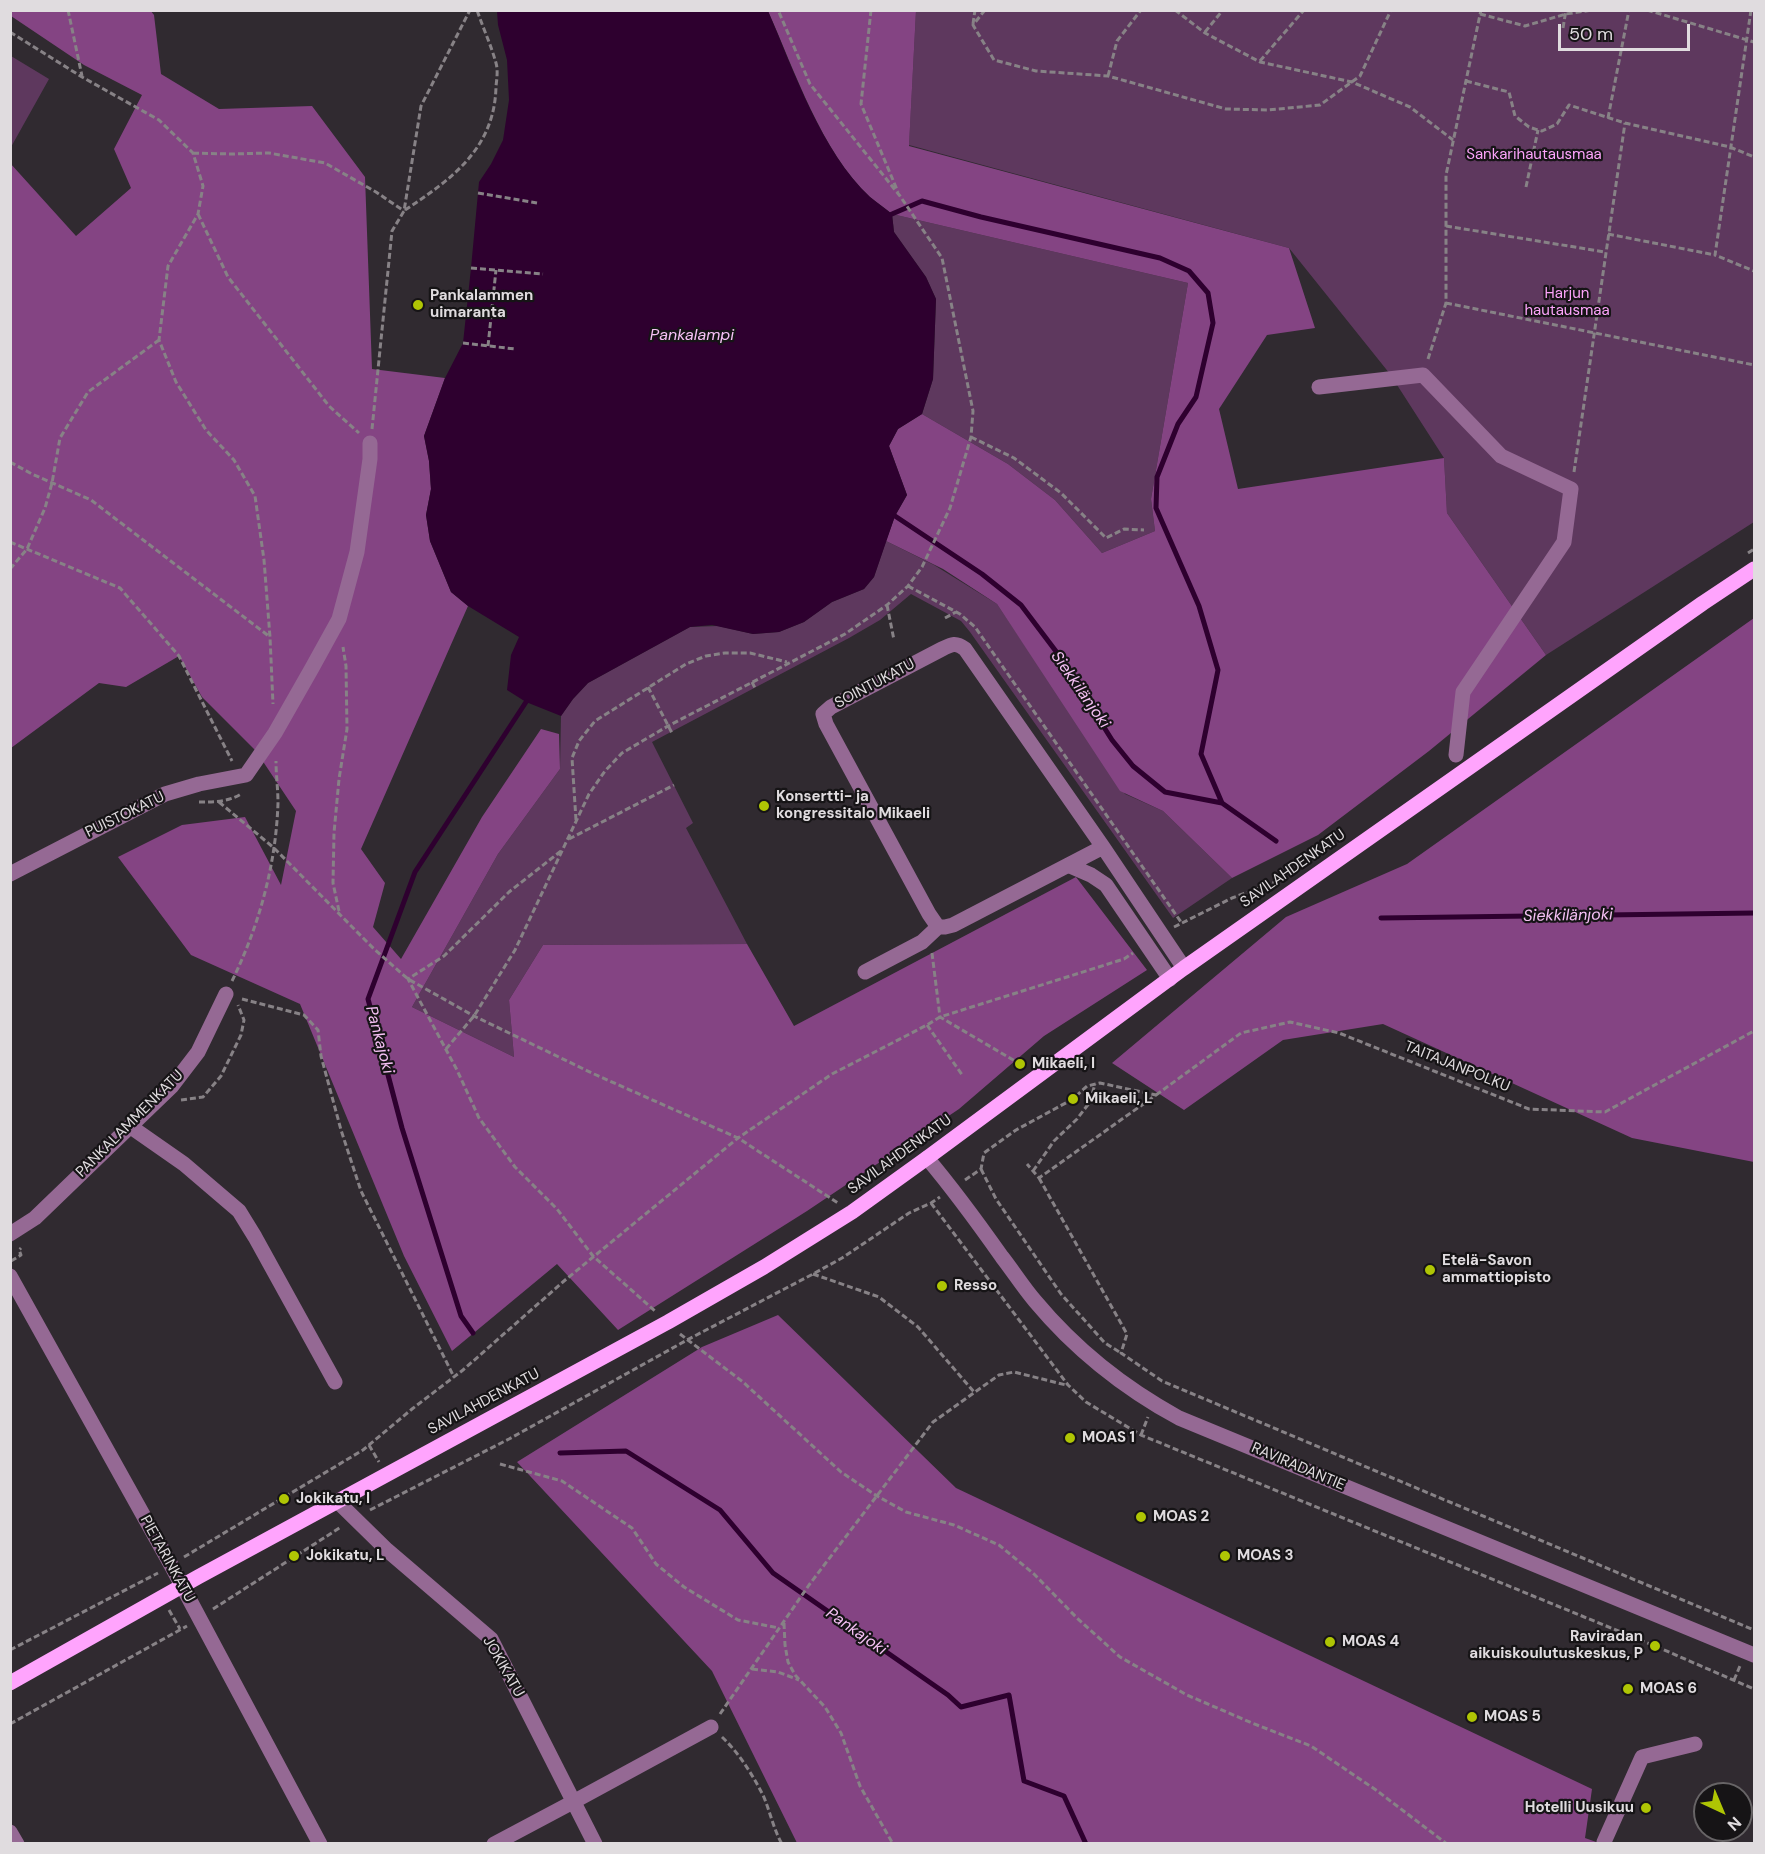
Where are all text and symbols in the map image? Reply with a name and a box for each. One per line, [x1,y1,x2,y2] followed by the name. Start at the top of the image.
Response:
[1561,12,1693,50] scale bar
[1569,22,1613,46] text: 50 m
[1466,146,1602,164] park label: Sankarihautausmaa
[1524,285,1610,320] park label: Harjun hautausmaa
[430,287,533,322] place label: Pankalammen uimaranta
[411,298,425,312] marker: Pankalammen uimaranta
[650,326,734,346] water label: Pankalampi
[1046,648,1114,732] water label: Siekkilänjoki
[832,655,918,713] street label: SOINTUKATU
[83,788,167,842] street label: PUISTOKATU
[776,788,930,823] place label: Konsertti- ja kongressitalo Mikaeli
[757,799,771,813] marker: Konsertti- ja kongressitalo Mikaeli
[1237,826,1349,912] street label: SAVILAHDENKATU
[1523,906,1613,926] water label: Siekkilänjoki
[361,1004,397,1076] water label: Pankajoki
[1402,1038,1512,1096] street label: TAITAJANPOLKU
[1032,1055,1095,1073] place label: Mikaeli, I
[1013,1057,1027,1071] marker: Mikaeli, I
[73,1067,187,1181] street label: PANKALAMMENKATU
[1085,1090,1152,1108] place label: Mikaeli, L
[1066,1092,1080,1106] marker: Mikaeli, L
[845,1111,955,1199] street label: SAVILAHDENKATU
[1442,1252,1551,1287] place label: Etelä-Savon ammattiopisto
[1423,1263,1437,1277] marker: Etelä-Savon ammattiopisto
[954,1277,997,1295] place label: Resso
[935,1279,949,1293] marker: Resso
[425,1365,543,1439] street label: SAVILAHDENKATU
[1082,1429,1135,1447] place label: MOAS 1
[1063,1431,1077,1445] marker: MOAS 1
[1248,1439,1348,1495] street label: RAVIRADANTIE
[296,1490,370,1508] place label: Jokikatu, I
[277,1492,291,1506] marker: Jokikatu, I
[1153,1508,1209,1526] place label: MOAS 2
[1134,1510,1148,1524] marker: MOAS 2
[136,1512,198,1606] street label: PIETARINKATU
[306,1547,384,1565] place label: Jokikatu, L
[1237,1547,1294,1565] place label: MOAS 3
[287,1549,301,1563] marker: Jokikatu, L
[1218,1549,1232,1563] marker: MOAS 3
[822,1604,890,1660] water label: Pankajoki
[1469,1628,1643,1663] place label: Raviradan aikuiskoulutuskeskus, P
[478,1633,528,1701] street label: JOKIKATU
[1342,1633,1399,1651] place label: MOAS 4
[1323,1635,1337,1649] marker: MOAS 4
[1648,1639,1662,1653] marker: Raviradan aikuiskoulutuskeskus, P
[1640,1680,1697,1698] place label: MOAS 6
[1621,1682,1635,1696] marker: MOAS 6
[1484,1708,1541,1726] place label: MOAS 5
[1465,1710,1479,1724] marker: MOAS 5
[1693,1782,1753,1842] north arrow
[1525,1799,1634,1817] place label: Hotelli Uusikuu
[1639,1801,1653,1815] marker: Hotelli Uusikuu
[1723,1812,1746,1835] text: N

